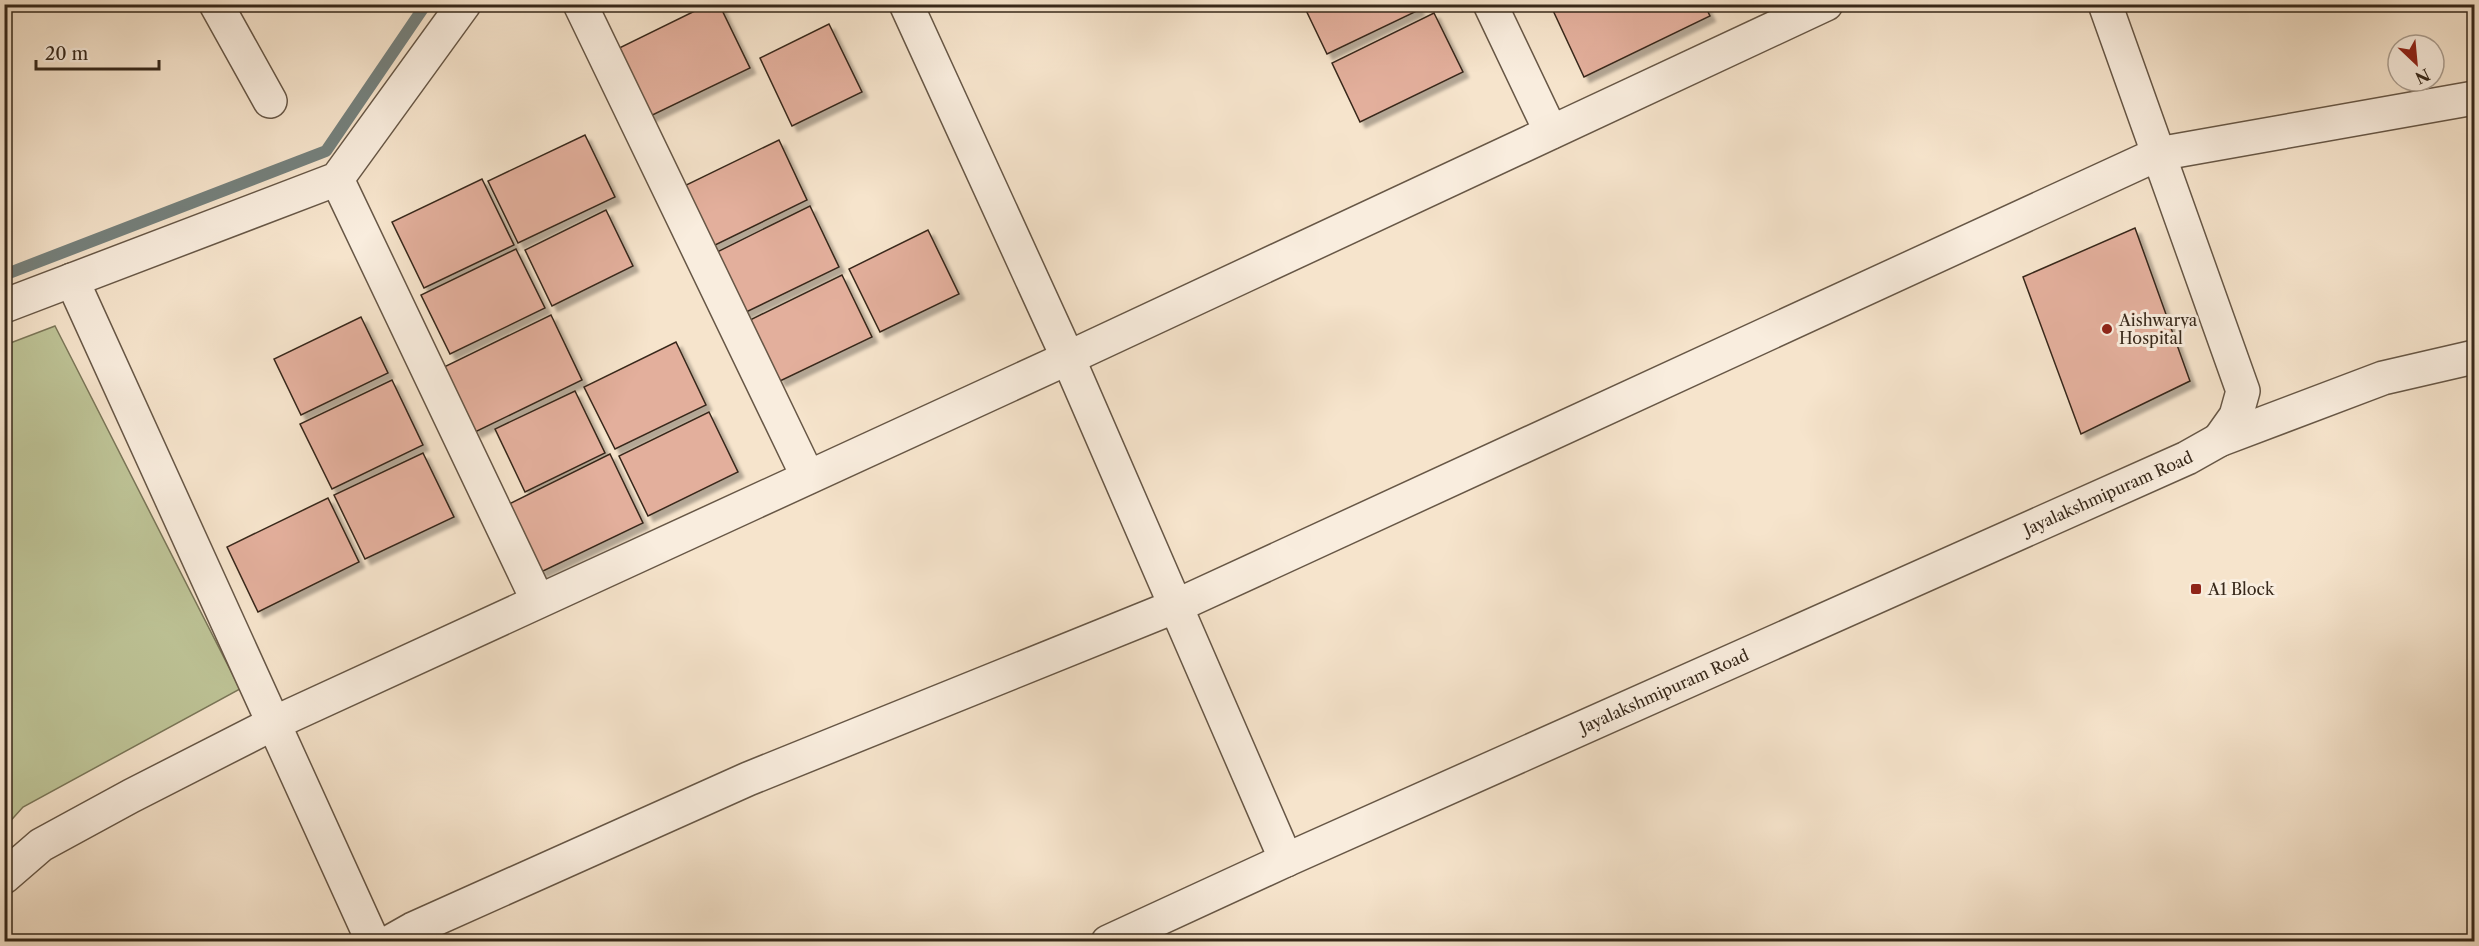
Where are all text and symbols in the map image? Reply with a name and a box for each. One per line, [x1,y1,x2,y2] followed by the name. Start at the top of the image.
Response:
[36,33,159,71] scale bar
[2386,33,2446,93] north arrow
[45,43,89,65] text: 20 m
[2412,64,2433,89] text: N
[2118,310,2198,348] place label: Aishwarya Hospital
[2100,322,2114,336] marker: Aishwarya Hospital
[2018,447,2196,541] street label: Jayalakshmipuram Road
[2207,579,2275,599] place label: A1 Block
[2189,582,2203,596] marker: A1 Block
[1574,645,1752,739] street label: Jayalakshmipuram Road

